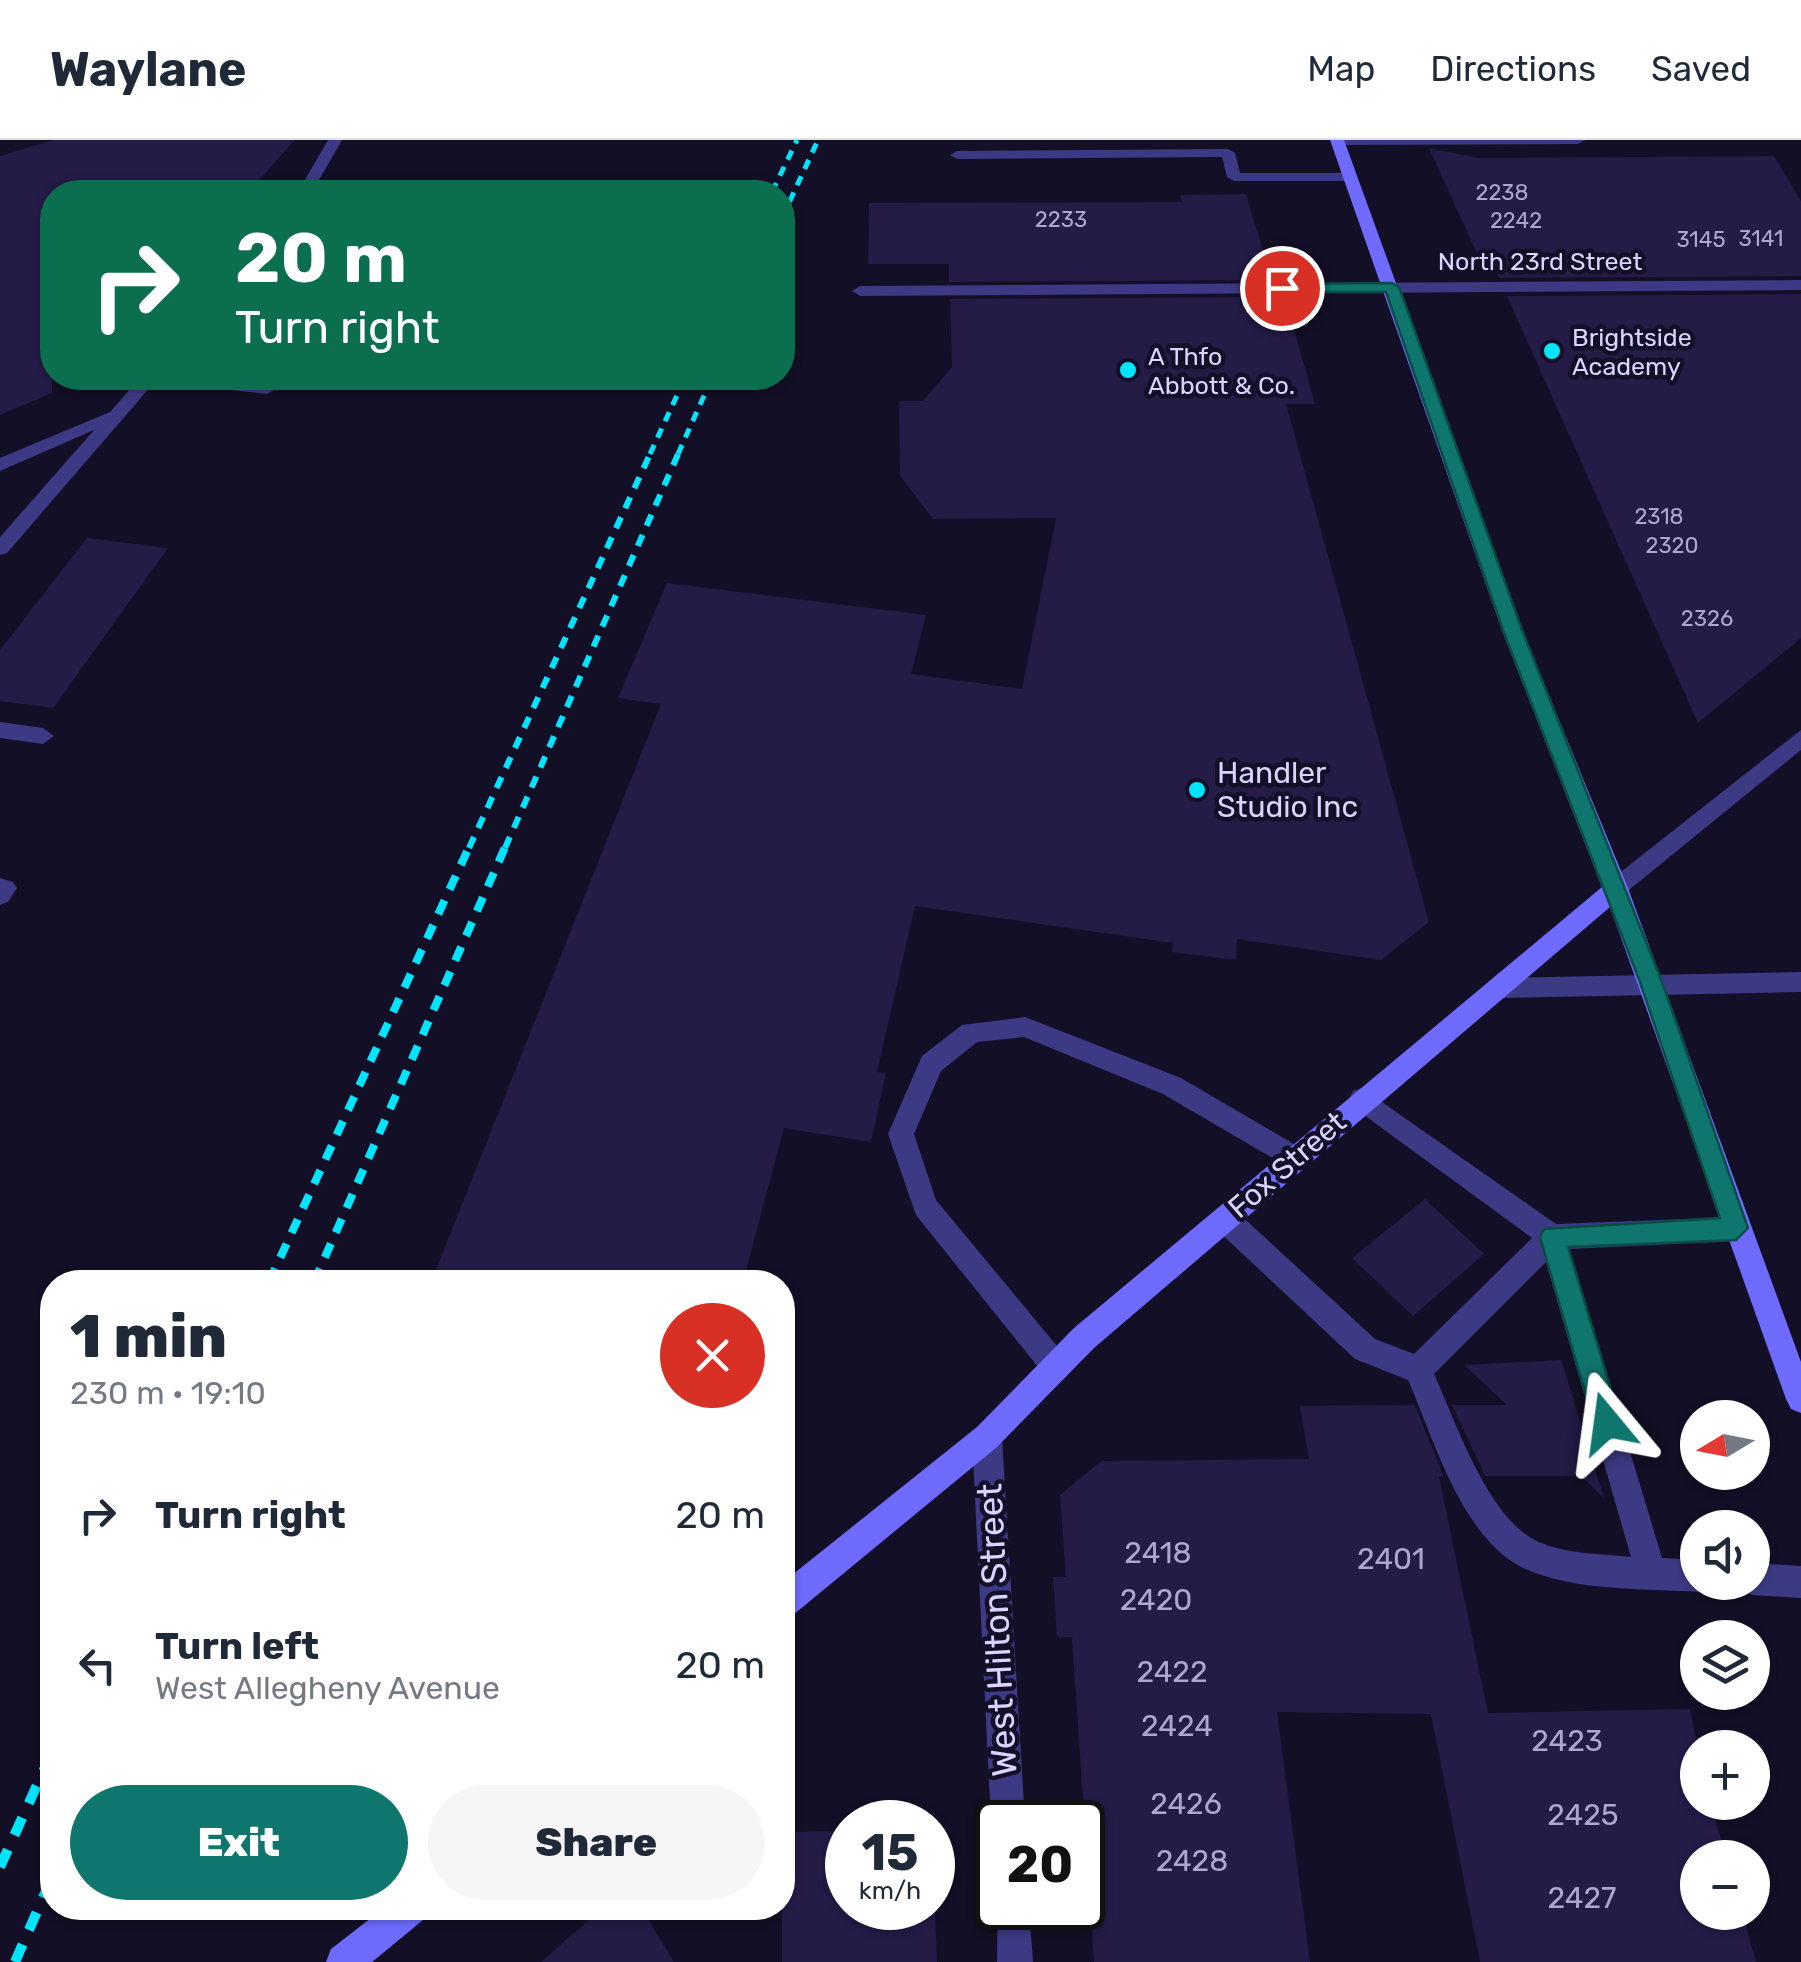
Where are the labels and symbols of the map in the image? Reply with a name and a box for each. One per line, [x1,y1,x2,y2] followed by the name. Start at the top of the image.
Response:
[1475,179,1529,206] house number: 2238
[1035,206,1087,233] house number: 2233
[1490,207,1542,234] house number: 2242
[1739,225,1783,252] house number: 3141
[1677,226,1725,253] house number: 3145
[1240,246,1325,331] pin
[1438,247,1643,276] street label: North 23rd Street
[1572,323,1692,381] place label: Brightside Academy
[1541,340,1563,362] marker: Brightside Academy
[1148,342,1295,400] place label: A Thfo Abbott & Co.
[1117,359,1139,381] marker: A Thfo Abbott & Co.
[1634,503,1684,530] house number: 2318
[1645,532,1699,559] house number: 2320
[1681,605,1733,632] house number: 2326
[1217,755,1358,825] place label: Handler Studio Inc
[1186,779,1208,801] marker: Handler Studio Inc
[1221,1104,1353,1226] street label: Fox Street
[1555,1371,1659,1475] position arrow
[1680,1400,1770,1490] north arrow
[968,1482,1026,1778] street label: West Hilton Street
[1124,1535,1192,1571] house number: 2418
[1357,1541,1425,1577] house number: 2401
[1120,1582,1192,1618] house number: 2420
[1136,1654,1208,1690] house number: 2422
[1141,1708,1213,1744] house number: 2424
[1531,1723,1603,1759] house number: 2423
[1150,1786,1222,1822] house number: 2426
[1547,1797,1619,1833] house number: 2425
[975,1800,1105,1930] speed limit sign: 20
[1156,1843,1228,1879] house number: 2428
[1548,1880,1616,1916] house number: 2427

